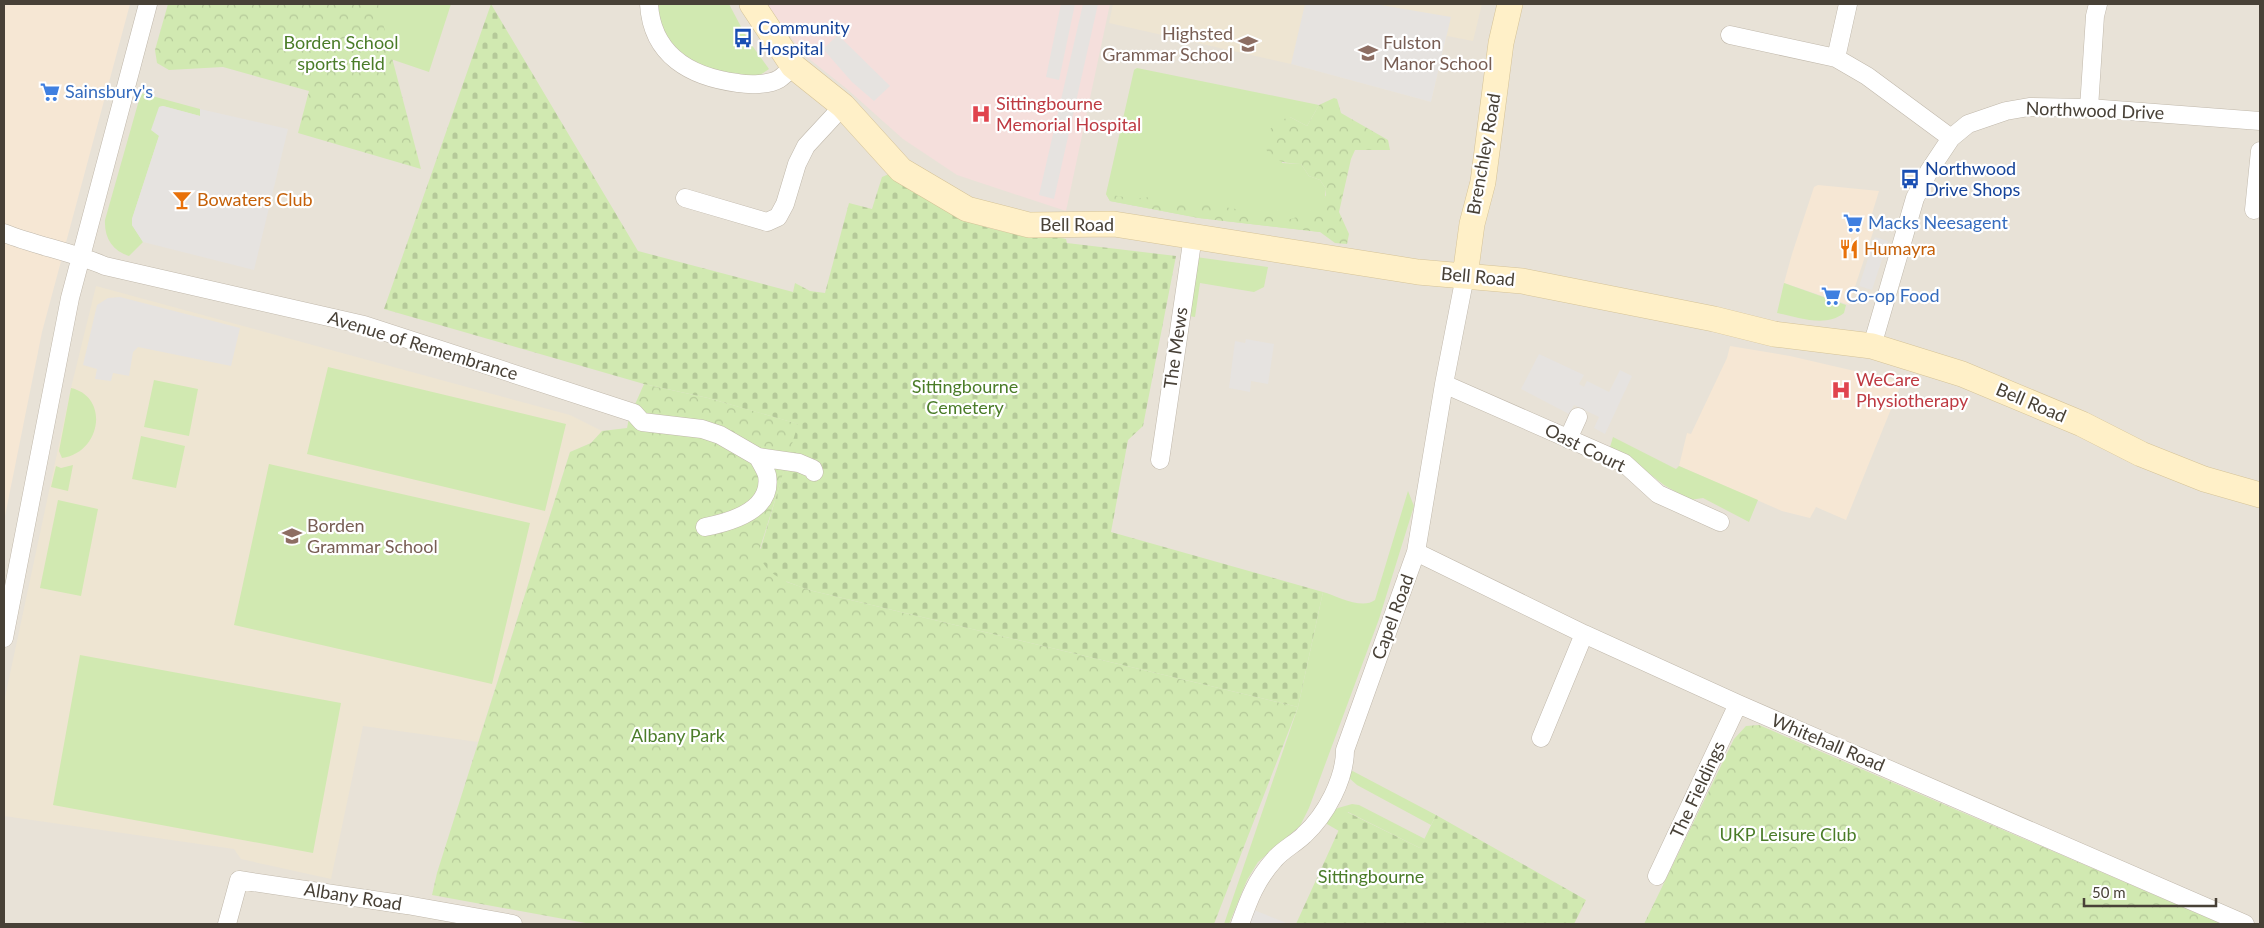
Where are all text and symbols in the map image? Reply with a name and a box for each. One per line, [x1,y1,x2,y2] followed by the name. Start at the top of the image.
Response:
[758,16,851,59] place label: Community Hospital
[1102,22,1233,65] place label: Highsted Grammar School
[732,27,754,49] bus stop icon: Community Hospital
[283,31,399,74] park label: Borden School sports field
[1383,31,1492,74] place label: Fulston Manor School
[1237,33,1259,55] school or university icon: Highsted Grammar School
[1357,42,1379,64] school or university icon: Fulston Manor School
[65,80,153,102] place label: Sainsbury's
[39,81,61,103] supermarket icon: Sainsbury's
[1462,91,1505,216] street label: Brenchley Road
[996,92,1141,135] place label: Sittingbourne Memorial Hospital
[2025,97,2165,123] street label: Northwood Drive
[970,103,992,125] hospital icon: Sittingbourne Memorial Hospital
[1925,157,2020,200] place label: Northwood Drive Shops
[1899,168,1921,190] bus stop icon: Northwood Drive Shops
[197,188,313,210] place label: Bowaters Club
[171,189,193,211] bar icon: Bowaters Club
[1868,211,2008,233] place label: Macks Neesagent
[1842,212,1864,234] supermarket icon: Macks Neesagent
[1040,213,1114,235] street label: Bell Road
[1864,237,1936,259] place label: Humayra
[1838,238,1860,260] restaurant icon: Humayra
[1440,262,1516,290] street label: Bell Road
[1846,284,1940,306] place label: Co-op Food
[1820,285,1842,307] supermarket icon: Co-op Food
[1158,305,1192,390] street label: The Mews
[326,306,521,384] street label: Avenue of Remembrance
[1856,368,1969,411] place label: WeCare Physiotherapy
[912,375,1018,418] park label: Sittingbourne Cemetery
[1993,377,2070,427] street label: Bell Road
[1830,379,1852,401] hospital icon: WeCare Physiotherapy
[1541,418,1630,476] street label: Oast Court
[307,514,438,557] place label: Borden Grammar School
[281,525,303,547] school or university icon: Borden Grammar School
[1366,571,1418,662] street label: Capel Road
[1768,708,1888,776] street label: Whitehall Road
[631,724,726,746] park label: Albany Park
[1665,737,1729,842] street label: The Fieldings
[1719,823,1857,845] park label: UKP Leisure Club
[1318,865,1424,887] park label: Sittingbourne
[2084,876,2216,908] scale bar
[303,877,404,915] street label: Albany Road
[2092,883,2126,901] text: 50 m

